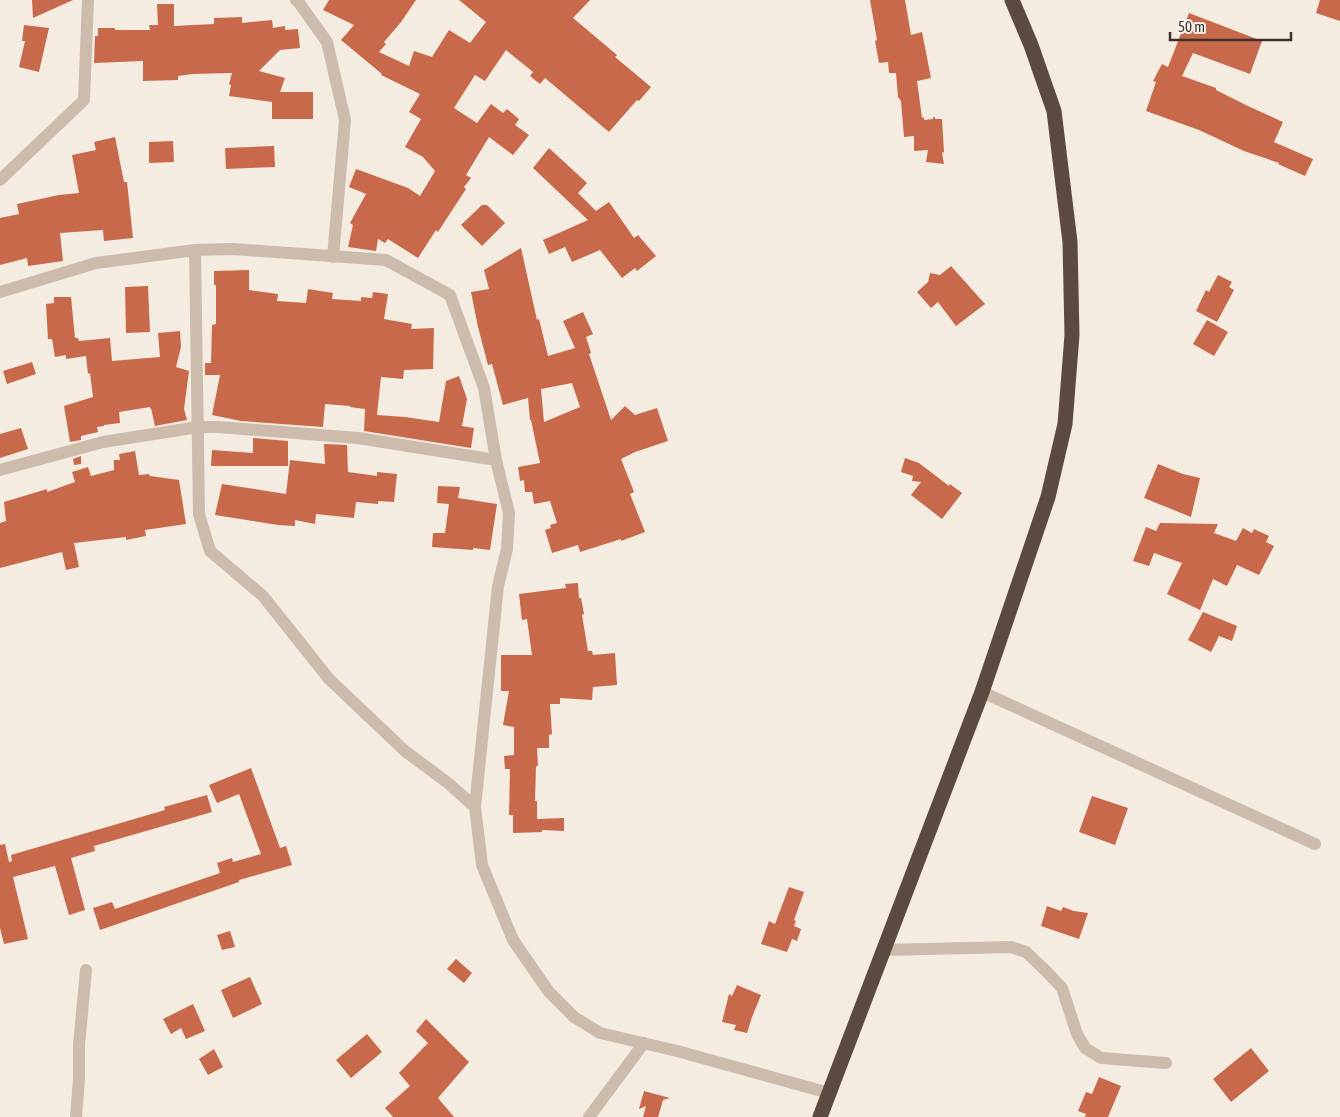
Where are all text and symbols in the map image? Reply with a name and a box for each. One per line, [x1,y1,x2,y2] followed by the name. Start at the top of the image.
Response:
[1170,10,1291,42] scale bar
[1178,18,1205,35] text: 50 m

